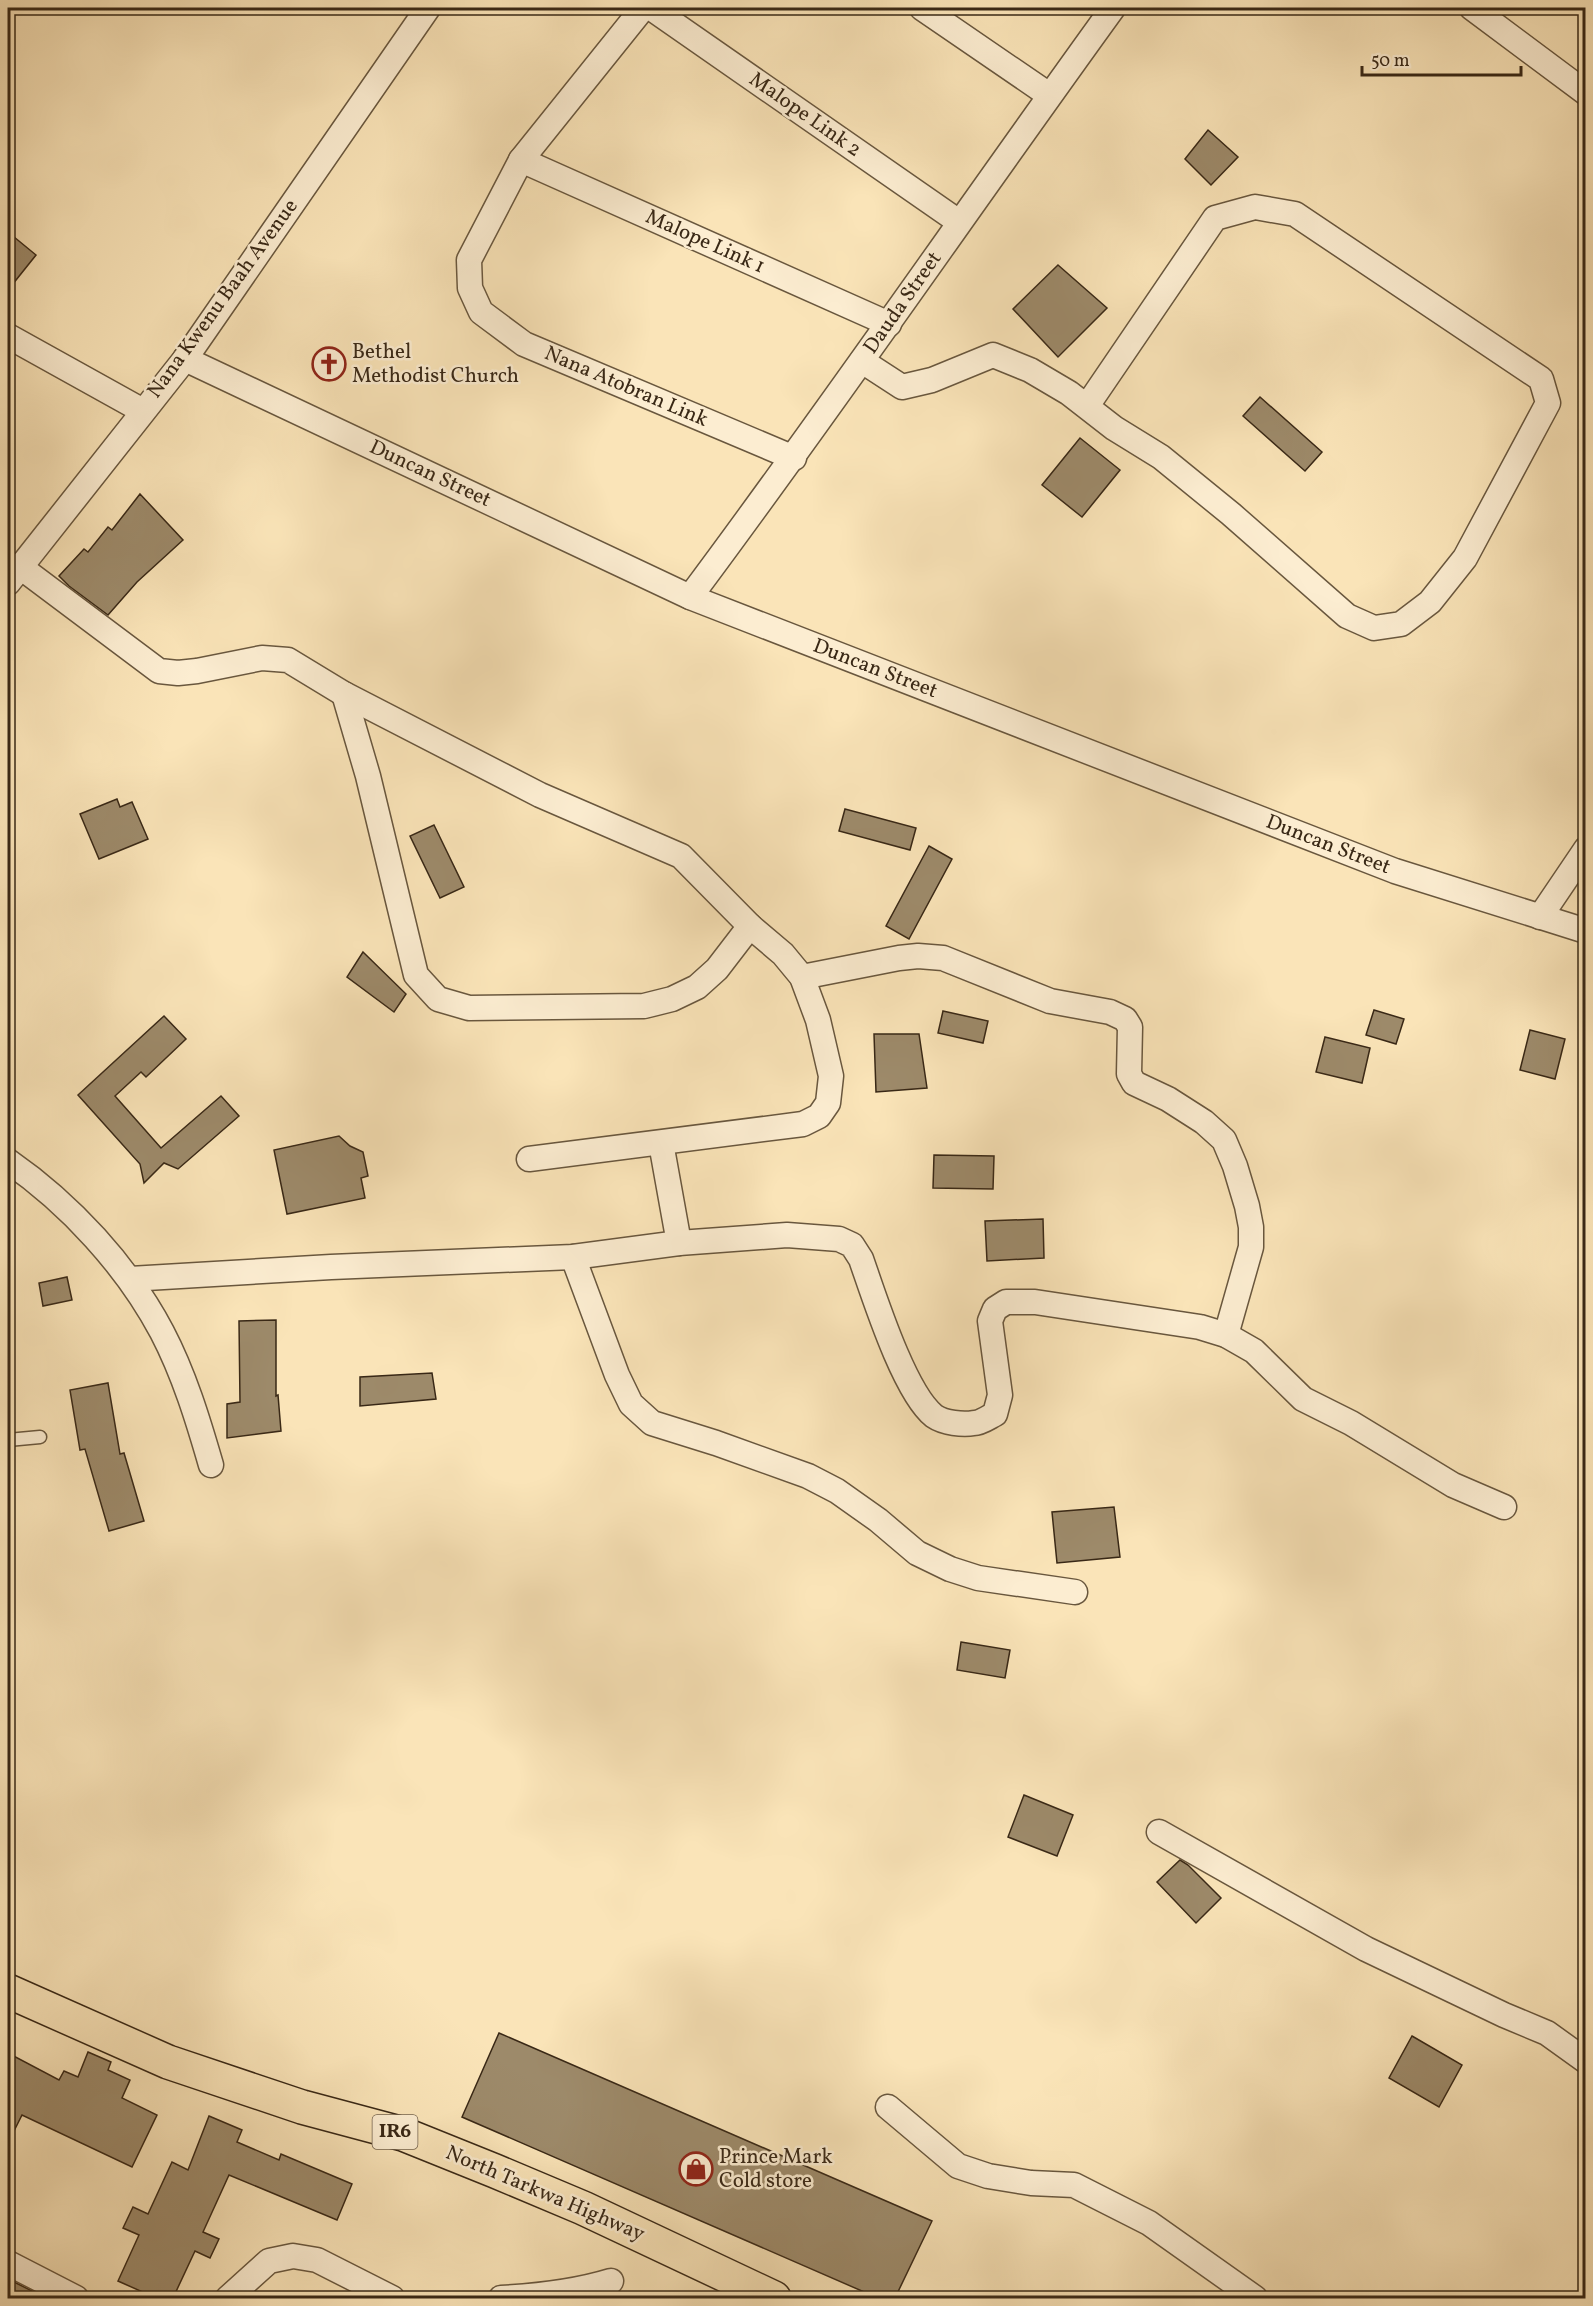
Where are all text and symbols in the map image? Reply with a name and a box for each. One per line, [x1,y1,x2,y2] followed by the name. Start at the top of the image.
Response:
[1362,39,1521,77] scale bar
[1371,49,1410,74] text: 50 m
[743,65,867,165] street label: Malope Link 2
[141,193,305,405] street label: Nana Kwenu Baah Avenue
[641,203,769,281] street label: Malope Link 1
[857,246,949,360] street label: Dauda Street
[352,338,519,391] place label: Bethel Methodist Church
[540,339,713,435] street label: Nana Atobran Link
[311,346,347,382] church icon: Bethel Methodist Church
[364,433,496,515] street label: Duncan Street
[808,632,942,706] street label: Duncan Street
[1261,808,1395,882] street label: Duncan Street
[372,2115,418,2149] road number: IR6
[441,2139,650,2249] street label: North Tarkwa Highway
[719,2143,833,2196] place label: Prince Mark Cold store
[678,2151,714,2187] shop icon: Prince Mark Cold store

